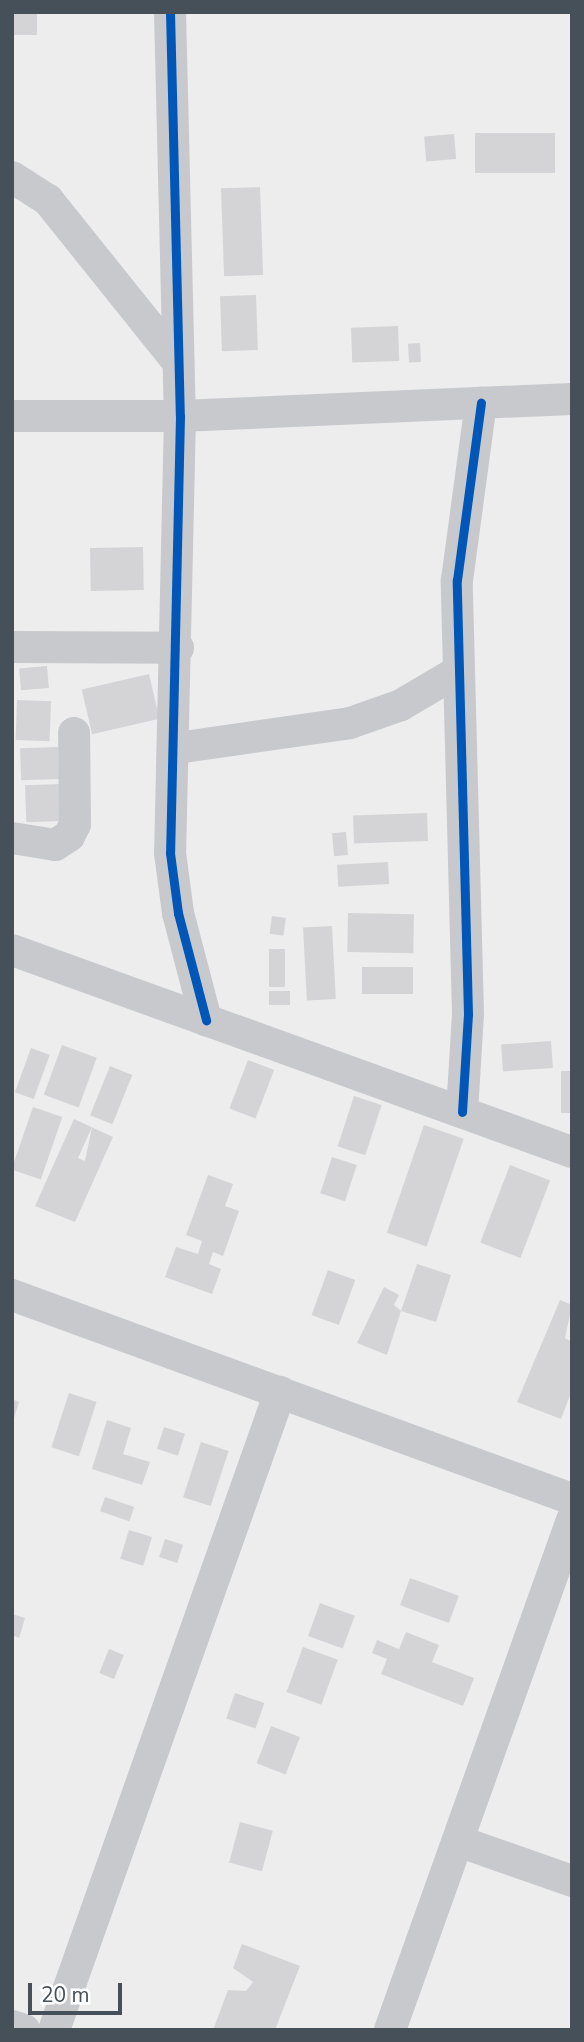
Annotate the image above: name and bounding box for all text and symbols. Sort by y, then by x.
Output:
scale bar [32,1968,126,2012]
text: 20 m [41,1981,90,2009]

